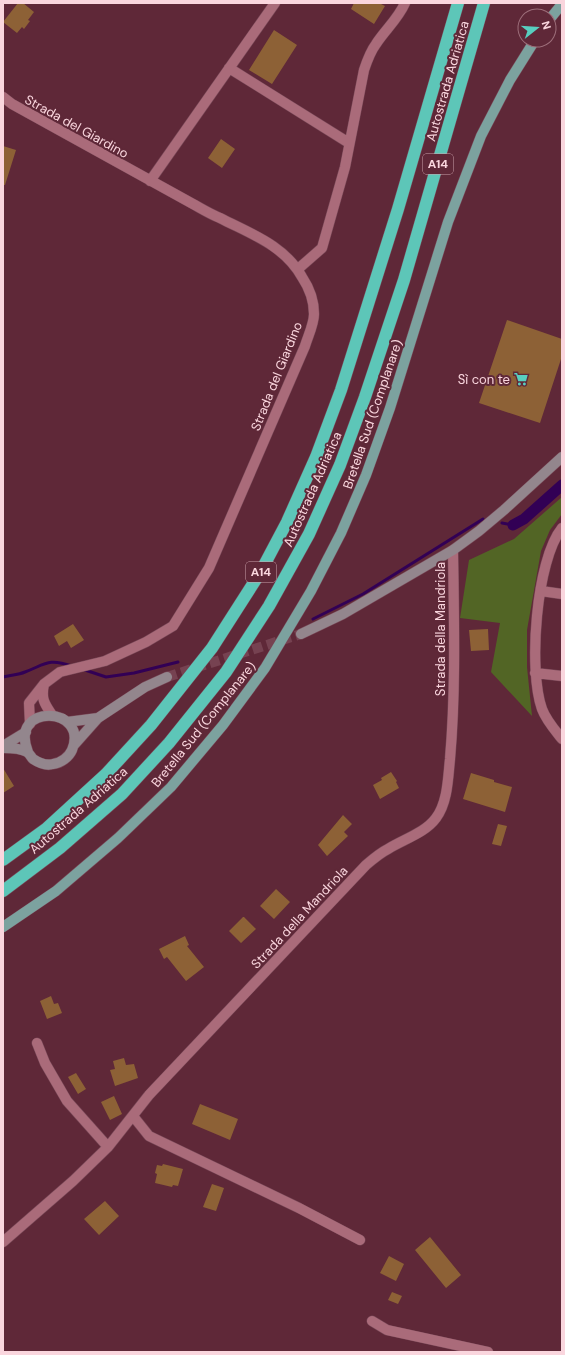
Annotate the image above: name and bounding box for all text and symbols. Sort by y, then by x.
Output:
north arrow [517,8,557,48]
street label: Autostrada Adriatica [422,19,473,143]
text: N [539,19,554,31]
street label: Strada del Giardino [22,91,132,162]
road number: A14 [423,154,453,174]
street label: Strada del Giardino [247,319,306,433]
street label: Bretella Sud (Complanare) [339,337,406,491]
place label: Sì con te [458,371,510,388]
supermarket icon: Sì con te [513,371,529,387]
street label: Autostrada Adriatica [279,429,346,550]
road number: A14 [246,562,276,582]
street label: Strada della Mandriola [432,562,449,696]
street label: Bretella Sud (Complanare) [147,658,259,791]
street label: Autostrada Adriatica [26,763,131,858]
street label: Strada della Mandriola [247,862,351,972]

